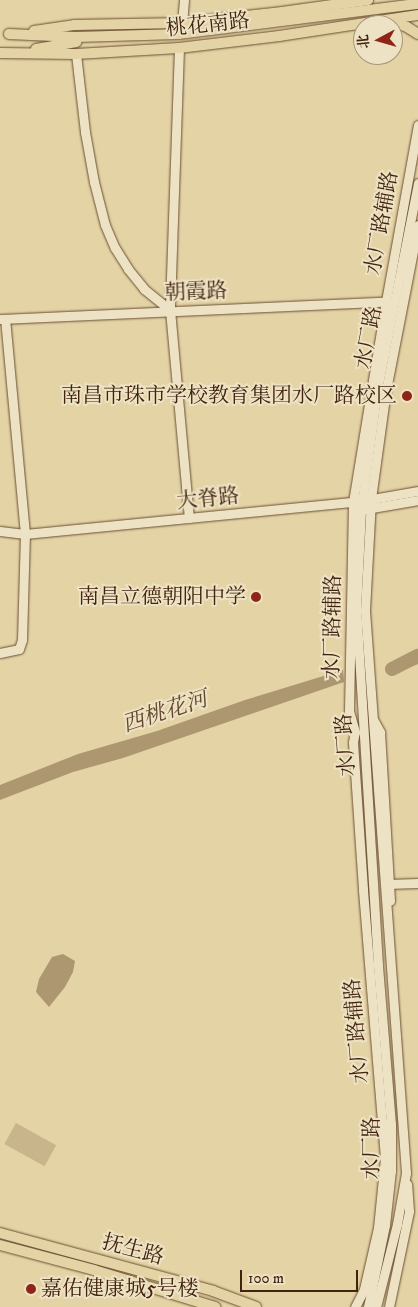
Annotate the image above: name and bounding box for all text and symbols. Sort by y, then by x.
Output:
street label: 桃花南路 [165,8,251,42]
north arrow [353,15,403,65]
text: 北 [354,34,374,49]
street label: 水厂路辅路 [360,169,404,277]
street label: 朝霞路 [164,278,228,306]
street label: 水厂路 [351,305,387,371]
place label: 南昌市珠市学校教育集团水厂路校区 [61,383,397,409]
marker: 南昌市珠市学校教育集团水厂路校区 [401,390,413,402]
street label: 大脊路 [175,483,241,515]
street label: 水厂路辅路 [319,574,347,680]
place label: 南昌立德朝阳中学 [78,584,246,610]
marker: 南昌立德朝阳中学 [250,591,262,603]
water label: 西桃花河 [119,686,211,738]
street label: 水厂路 [331,713,361,777]
street label: 水厂路辅路 [340,978,374,1084]
street label: 水厂路 [359,1117,385,1179]
street label: 抚生路 [99,1230,167,1270]
scale bar [243,1260,360,1292]
text: 100 m [248,1269,284,1288]
place label: 嘉佑健康城5号楼 [41,1276,198,1302]
marker: 嘉佑健康城5号楼 [25,1283,37,1295]

